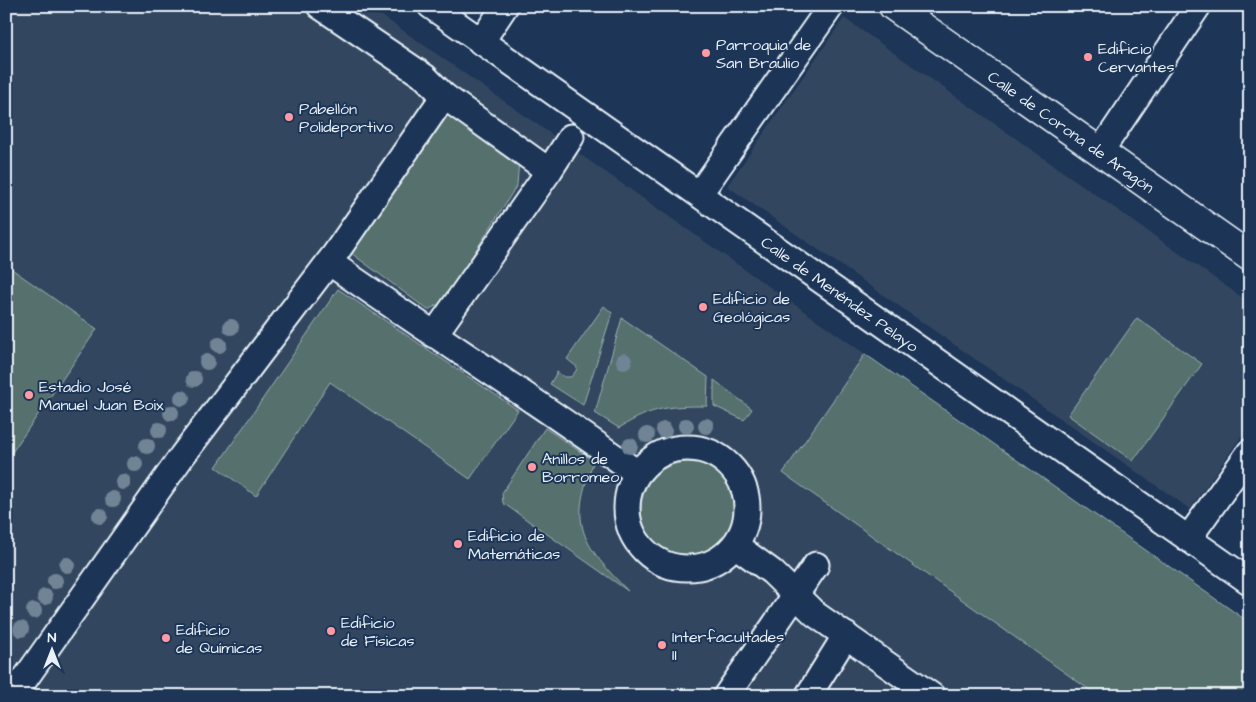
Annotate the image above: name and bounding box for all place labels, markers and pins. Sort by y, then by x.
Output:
place label: Parroquia de San Braulio [716,34,812,74]
place label: Edificio Cervantes [1098,38,1174,78]
marker: Parroquia de San Braulio [700,47,712,59]
marker: Edificio Cervantes [1082,51,1094,63]
place label: Pabellón Polideportivo [299,98,393,138]
marker: Pabellón Polideportivo [283,111,295,123]
place label: Edificio de Geológicas [713,288,790,329]
marker: Edificio de Geológicas [697,301,709,313]
place label: Estadio José Manuel Juan Boix [39,376,164,416]
marker: Estadio José Manuel Juan Boix [23,389,35,401]
place label: Anillos de Borromeo [542,448,619,488]
marker: Anillos de Borromeo [526,461,538,473]
place label: Edificio de Matemáticas [468,525,560,565]
marker: Edificio de Matemáticas [452,538,464,550]
place label: Edificio de Físicas [341,612,415,652]
place label: Edificio de Químicas [176,619,262,659]
marker: Edificio de Físicas [325,625,337,637]
place label: Interfacultades II [672,626,784,666]
marker: Edificio de Químicas [160,632,172,644]
marker: Interfacultades II [656,639,668,651]

